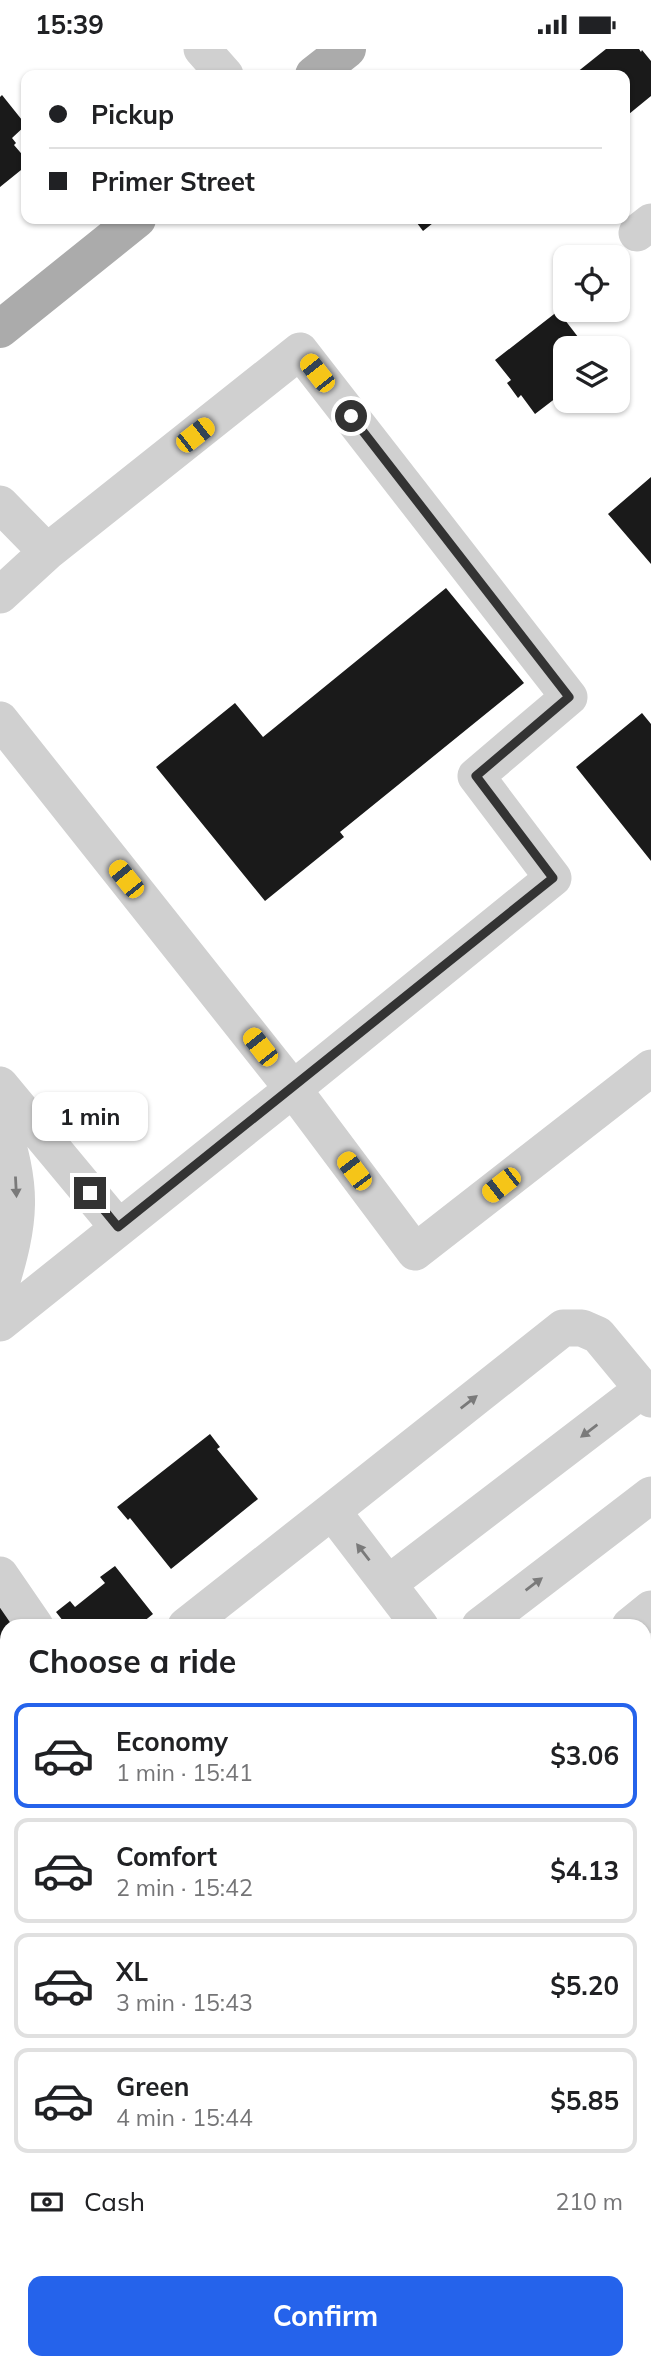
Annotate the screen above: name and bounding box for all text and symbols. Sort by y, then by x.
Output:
text: 15:39 [35,8,104,41]
text: Pickup [91,98,174,131]
text: Primer Street [91,165,255,198]
map controls [553,245,630,413]
button: locate [553,245,630,322]
button: layers [553,336,630,413]
car [296,350,339,396]
route start [335,400,367,432]
car [172,414,219,456]
car [105,856,148,902]
car [239,1024,282,1070]
callout: 1 min [32,1091,148,1141]
text: 1 min [60,1102,120,1131]
car [333,1148,376,1194]
car [478,1164,525,1206]
one-way arrow [10,1176,21,1198]
route end [74,1177,106,1209]
one-way arrow [460,1395,478,1410]
one-way arrow [580,1423,598,1438]
one-way arrow [356,1544,371,1562]
one-way arrow [525,1578,543,1592]
text: Choose a ride [28,1641,236,1681]
icon: car [32,1724,95,1787]
text: Economy [116,1725,228,1758]
text: $3.06 [550,1739,619,1772]
text: 1 min · 15:41 [116,1758,253,1787]
icon: car [32,1839,95,1902]
text: Comfort [116,1840,217,1873]
text: $4.13 [550,1854,619,1887]
text: 2 min · 15:42 [116,1873,253,1902]
icon: car [32,1954,95,2017]
text: XL [116,1955,148,1988]
text: $5.20 [550,1969,619,2002]
text: 3 min · 15:43 [116,1988,253,2017]
icon: car [32,2069,95,2132]
text: Green [116,2070,189,2103]
text: $5.85 [550,2084,619,2117]
text: 4 min · 15:44 [116,2103,253,2132]
icon: cash [28,2183,66,2221]
text: Cash [84,2185,145,2218]
text: 210 m [555,2187,623,2216]
button: Confirm [28,2276,623,2356]

